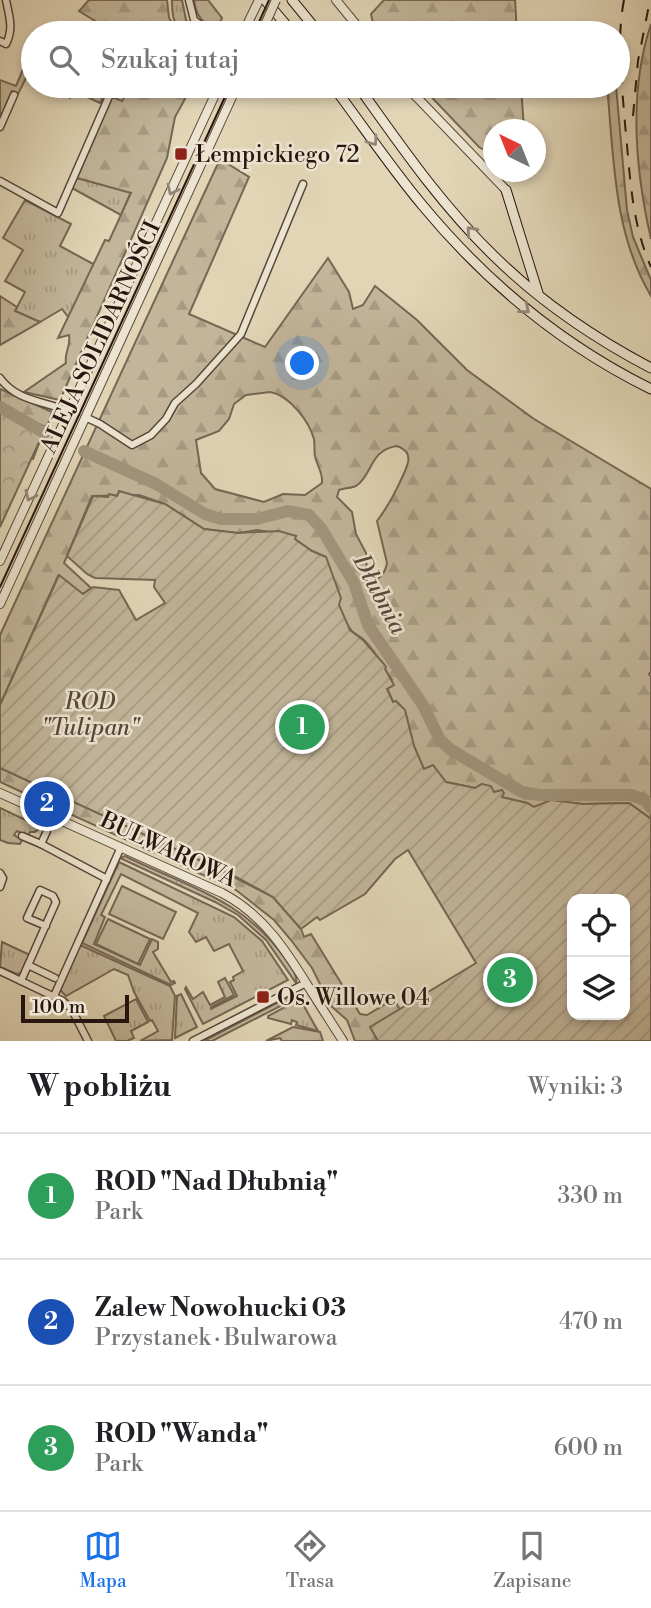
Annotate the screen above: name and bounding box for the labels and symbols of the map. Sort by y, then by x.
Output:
north arrow [483,119,546,182]
one-way arrow [365,133,378,146]
place label: Łempickiego 72 [195,141,360,169]
marker: Łempickiego 72 [173,146,189,162]
one-way arrow [166,183,180,195]
street label: ALEJA SOLIDARNOŚCI [32,215,167,459]
one-way arrow [466,226,479,239]
one-way arrow [518,300,530,313]
your location [285,346,319,380]
one-way arrow [24,489,38,501]
water label: Dłubnia [345,548,413,640]
park label: ROD "Tulipan" [41,688,141,742]
pin: 1 [279,701,325,753]
pin: 2 [24,778,70,830]
street label: BULWAROWA [95,806,242,894]
pin: 3 [487,954,533,1006]
place label: Os. Willowe 04 [277,984,430,1012]
marker: Os. Willowe 04 [255,989,271,1005]
scale bar [21,992,130,1024]

